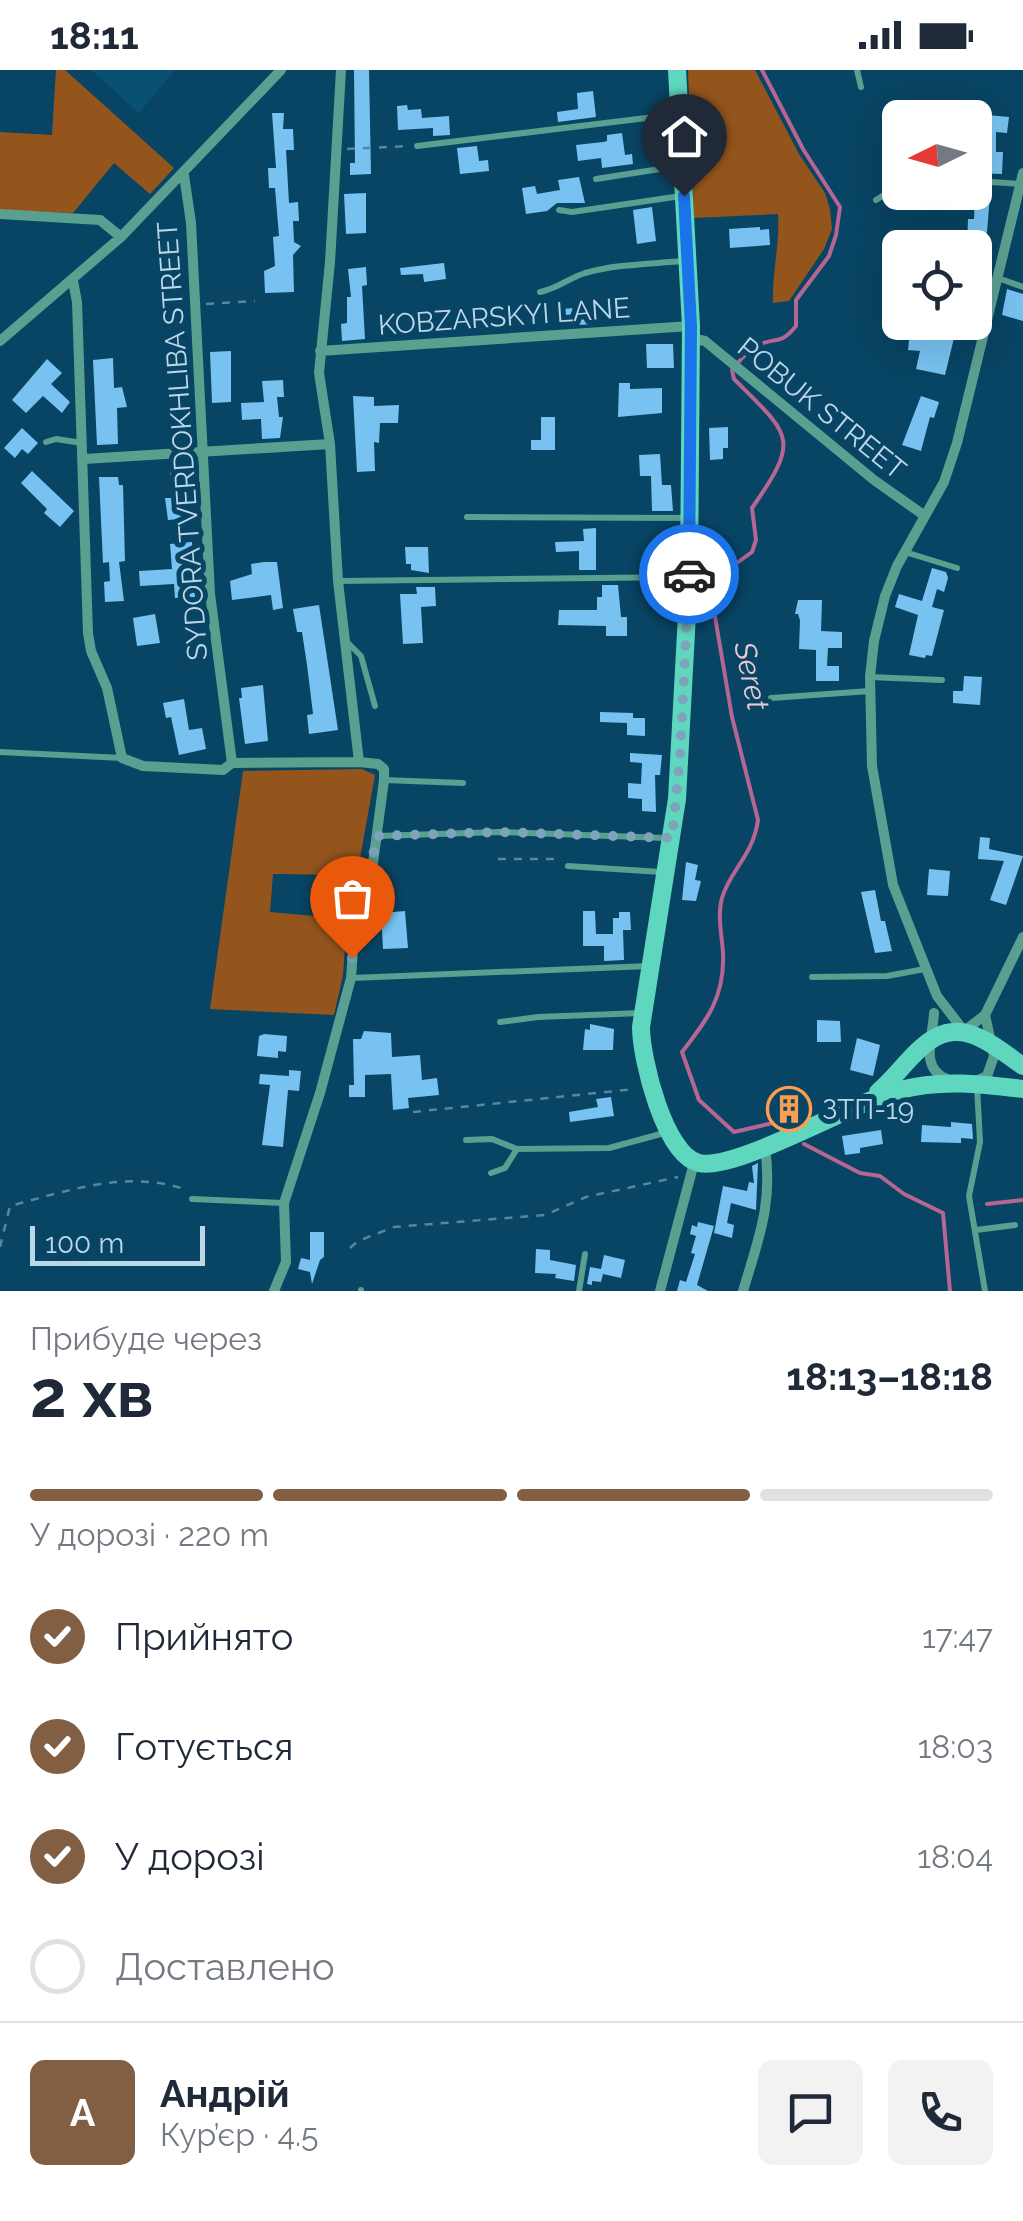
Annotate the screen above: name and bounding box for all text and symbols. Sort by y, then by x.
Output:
text: 18:11 [50,13,139,58]
pin [642,94,727,197]
north arrow [882,100,992,210]
map controls [882,100,992,340]
icon: home [657,109,712,164]
street label: SYDORA TVERDOKHLIBA STREET [151,220,214,661]
button: locate [882,230,992,340]
street label: KOBZARSKYI LANE [377,291,631,342]
street label: POBUK STREET [731,331,912,486]
courier [639,524,739,624]
icon: car [662,547,717,602]
water label: Seret [727,638,776,714]
pin [310,856,395,959]
icon: bag [325,871,380,926]
building icon: ЗТП-19 [766,1086,812,1132]
place label: ЗТП-19 [822,1093,914,1126]
scale bar [30,1221,205,1266]
text: 100 m [45,1227,124,1260]
text: Прибуде через [30,1320,262,1357]
text: 18:13–18:18 [786,1354,993,1399]
text: 2 хв [30,1356,154,1432]
text: У дорозі · 220 m [30,1516,269,1553]
icon: check [30,1609,85,1664]
text: Прийнято [115,1614,293,1659]
text: 17:47 [922,1618,993,1655]
icon: check [30,1719,85,1774]
text: Готується [115,1724,294,1769]
text: 18:03 [918,1728,993,1765]
icon: check [30,1829,85,1884]
text: У дорозі [115,1834,265,1879]
text: 18:04 [917,1838,993,1875]
text: Доставлено [115,1944,335,1989]
button: chat [758,2060,863,2165]
button: phone [888,2060,993,2165]
text: Андрій [160,2071,290,2116]
text: А [70,2090,95,2135]
text: Кур’єр · 4.5 [160,2116,318,2153]

